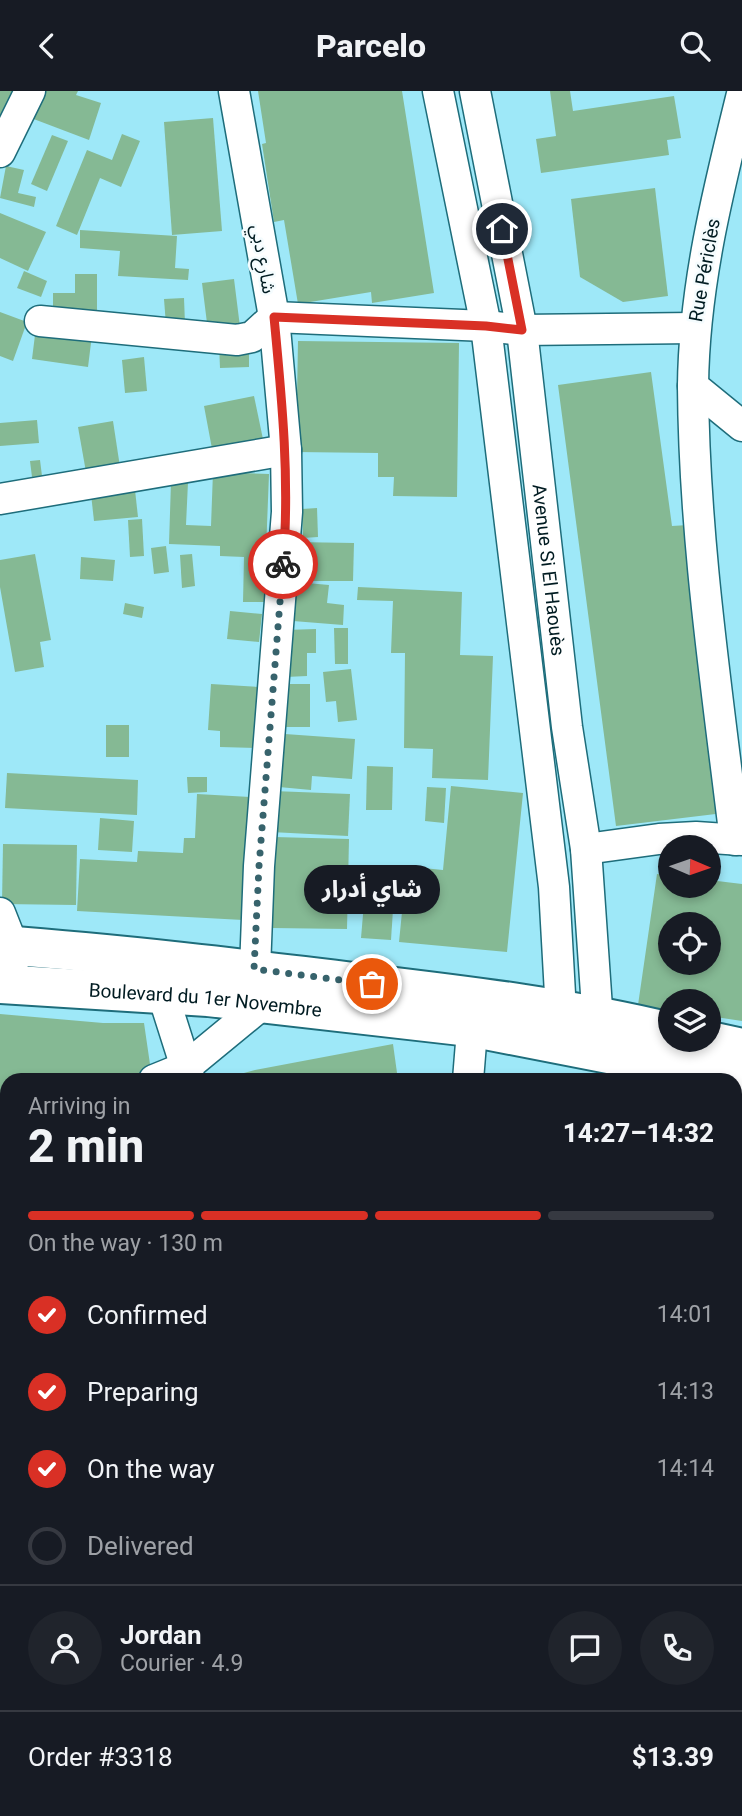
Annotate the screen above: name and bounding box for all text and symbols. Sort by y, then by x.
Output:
icon: back [28,27,66,65]
text: Parcelo [316,27,426,65]
icon: search [676,27,714,65]
pin [472,199,532,259]
icon: home [483,210,521,248]
street label: Rue Périclès [684,217,725,324]
street label: شارع دبي [243,223,281,296]
street label: Avenue Si El Haouès [528,483,570,657]
courier [248,529,318,599]
icon: bike [264,545,302,583]
north arrow [658,835,721,898]
map controls [658,835,721,1052]
callout: شاي أدرار [304,865,440,914]
text: شاي أدرار [322,876,422,903]
button: locate [658,912,721,975]
pin [342,954,402,1014]
icon: bag [353,965,391,1003]
street label: Boulevard du 1er Novembre [88,979,323,1022]
button: layers [658,989,721,1052]
text: Arriving in [28,1093,131,1120]
text: 14:27–14:32 [563,1118,714,1148]
text: 2 min [28,1119,144,1173]
text: On the way · 130 m [28,1230,223,1257]
icon: check [28,1296,66,1334]
text: Confirmed [87,1300,208,1330]
text: 14:01 [657,1301,714,1328]
icon: check [28,1373,66,1411]
text: Preparing [87,1377,199,1407]
text: 14:13 [657,1378,714,1405]
icon: check [28,1450,66,1488]
text: On the way [87,1454,215,1484]
text: 14:14 [657,1455,714,1482]
text: Delivered [87,1531,194,1561]
button: person [28,1611,102,1685]
button: chat [548,1611,622,1685]
button: phone [640,1611,714,1685]
text: Jordan [120,1620,202,1650]
text: Courier · 4.9 [120,1650,243,1677]
text: Order #3318 [28,1742,173,1772]
text: $13.39 [632,1742,714,1772]

